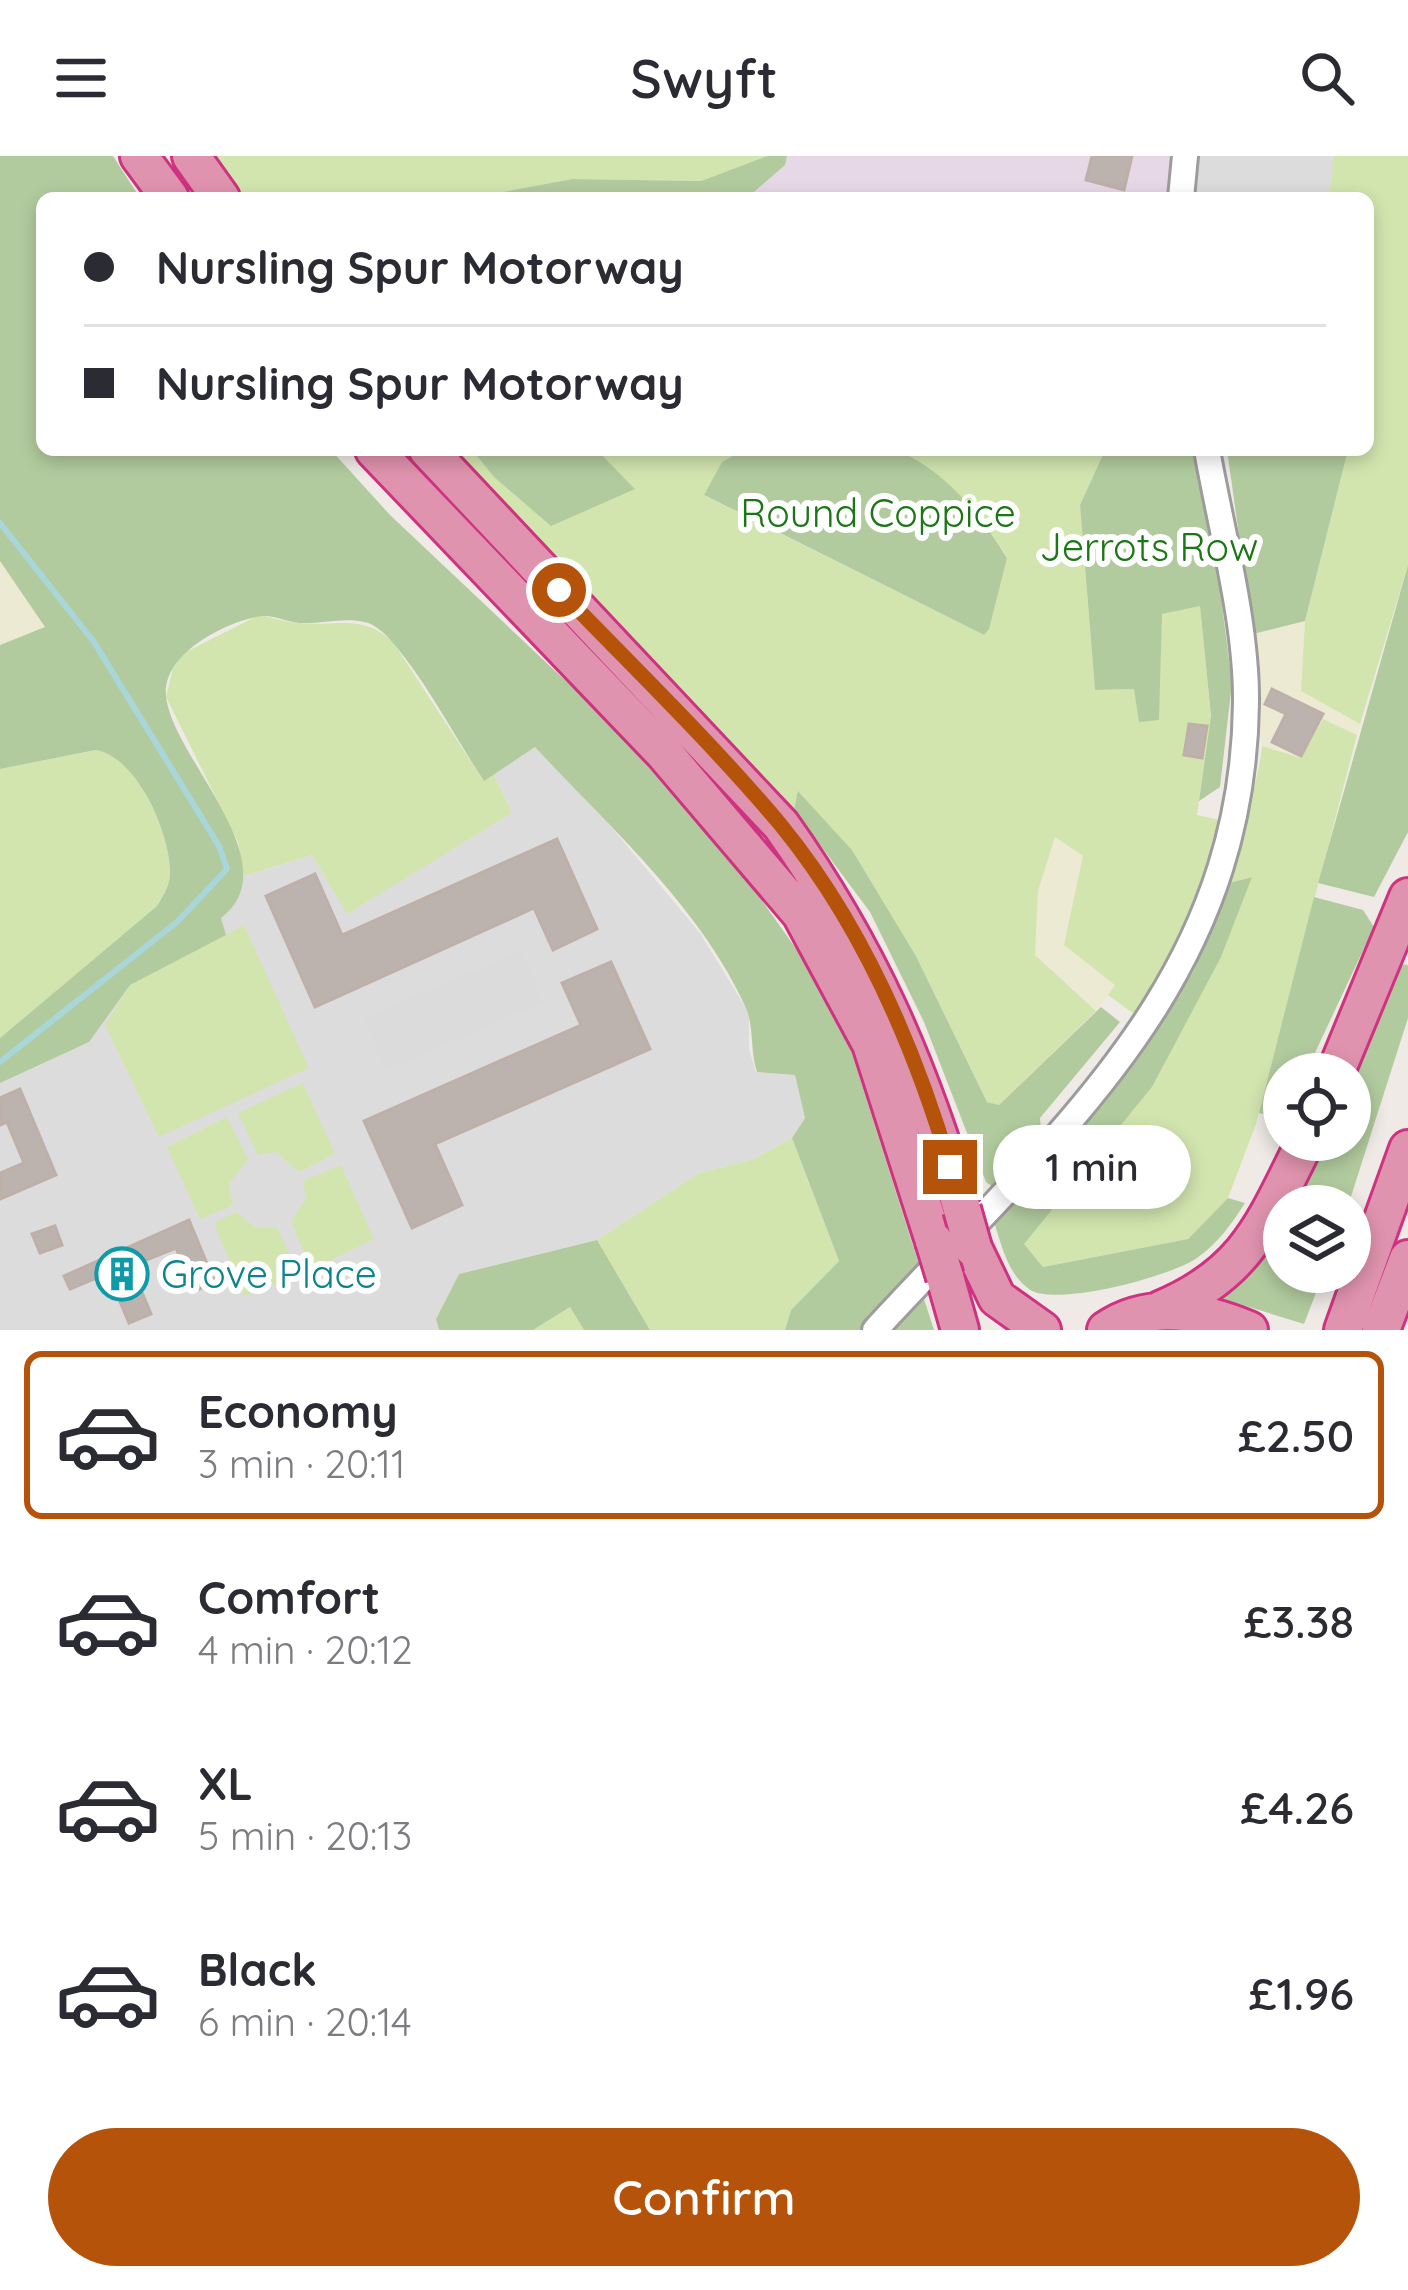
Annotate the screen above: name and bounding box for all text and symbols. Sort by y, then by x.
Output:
text: Swyft [630,44,778,112]
icon: menu [48,45,114,111]
icon: search [1294,45,1360,111]
text: Nursling Spur Motorway [156,239,684,295]
text: Nursling Spur Motorway [156,355,684,411]
park label: Round Coppice [740,488,1016,537]
park label: Jerrots Row [1040,522,1258,571]
route start [532,563,586,617]
map controls [1263,1053,1371,1293]
button: locate [1263,1053,1371,1161]
callout: 1 min [992,1125,1190,1209]
route end [923,1140,977,1194]
text: 1 min [1045,1142,1139,1191]
button: layers [1263,1185,1371,1293]
building icon: Grove Place [94,1246,150,1302]
place label: Grove Place [161,1249,377,1298]
icon: car [54,1381,162,1489]
text: Economy [198,1383,398,1439]
text: £2.50 [1238,1407,1354,1463]
text: 3 min · 20:11 [198,1439,405,1488]
icon: car [54,1567,162,1675]
text: Comfort [198,1569,380,1625]
text: £3.38 [1243,1593,1354,1649]
text: 4 min · 20:12 [198,1625,413,1674]
icon: car [54,1753,162,1861]
text: XL [198,1755,253,1811]
text: £4.26 [1240,1779,1354,1835]
text: 5 min · 20:13 [198,1811,412,1860]
icon: car [54,1939,162,2047]
text: Black [198,1941,317,1997]
text: £1.96 [1249,1965,1354,2021]
text: 6 min · 20:14 [198,1997,412,2046]
button: Confirm [48,2128,1360,2266]

